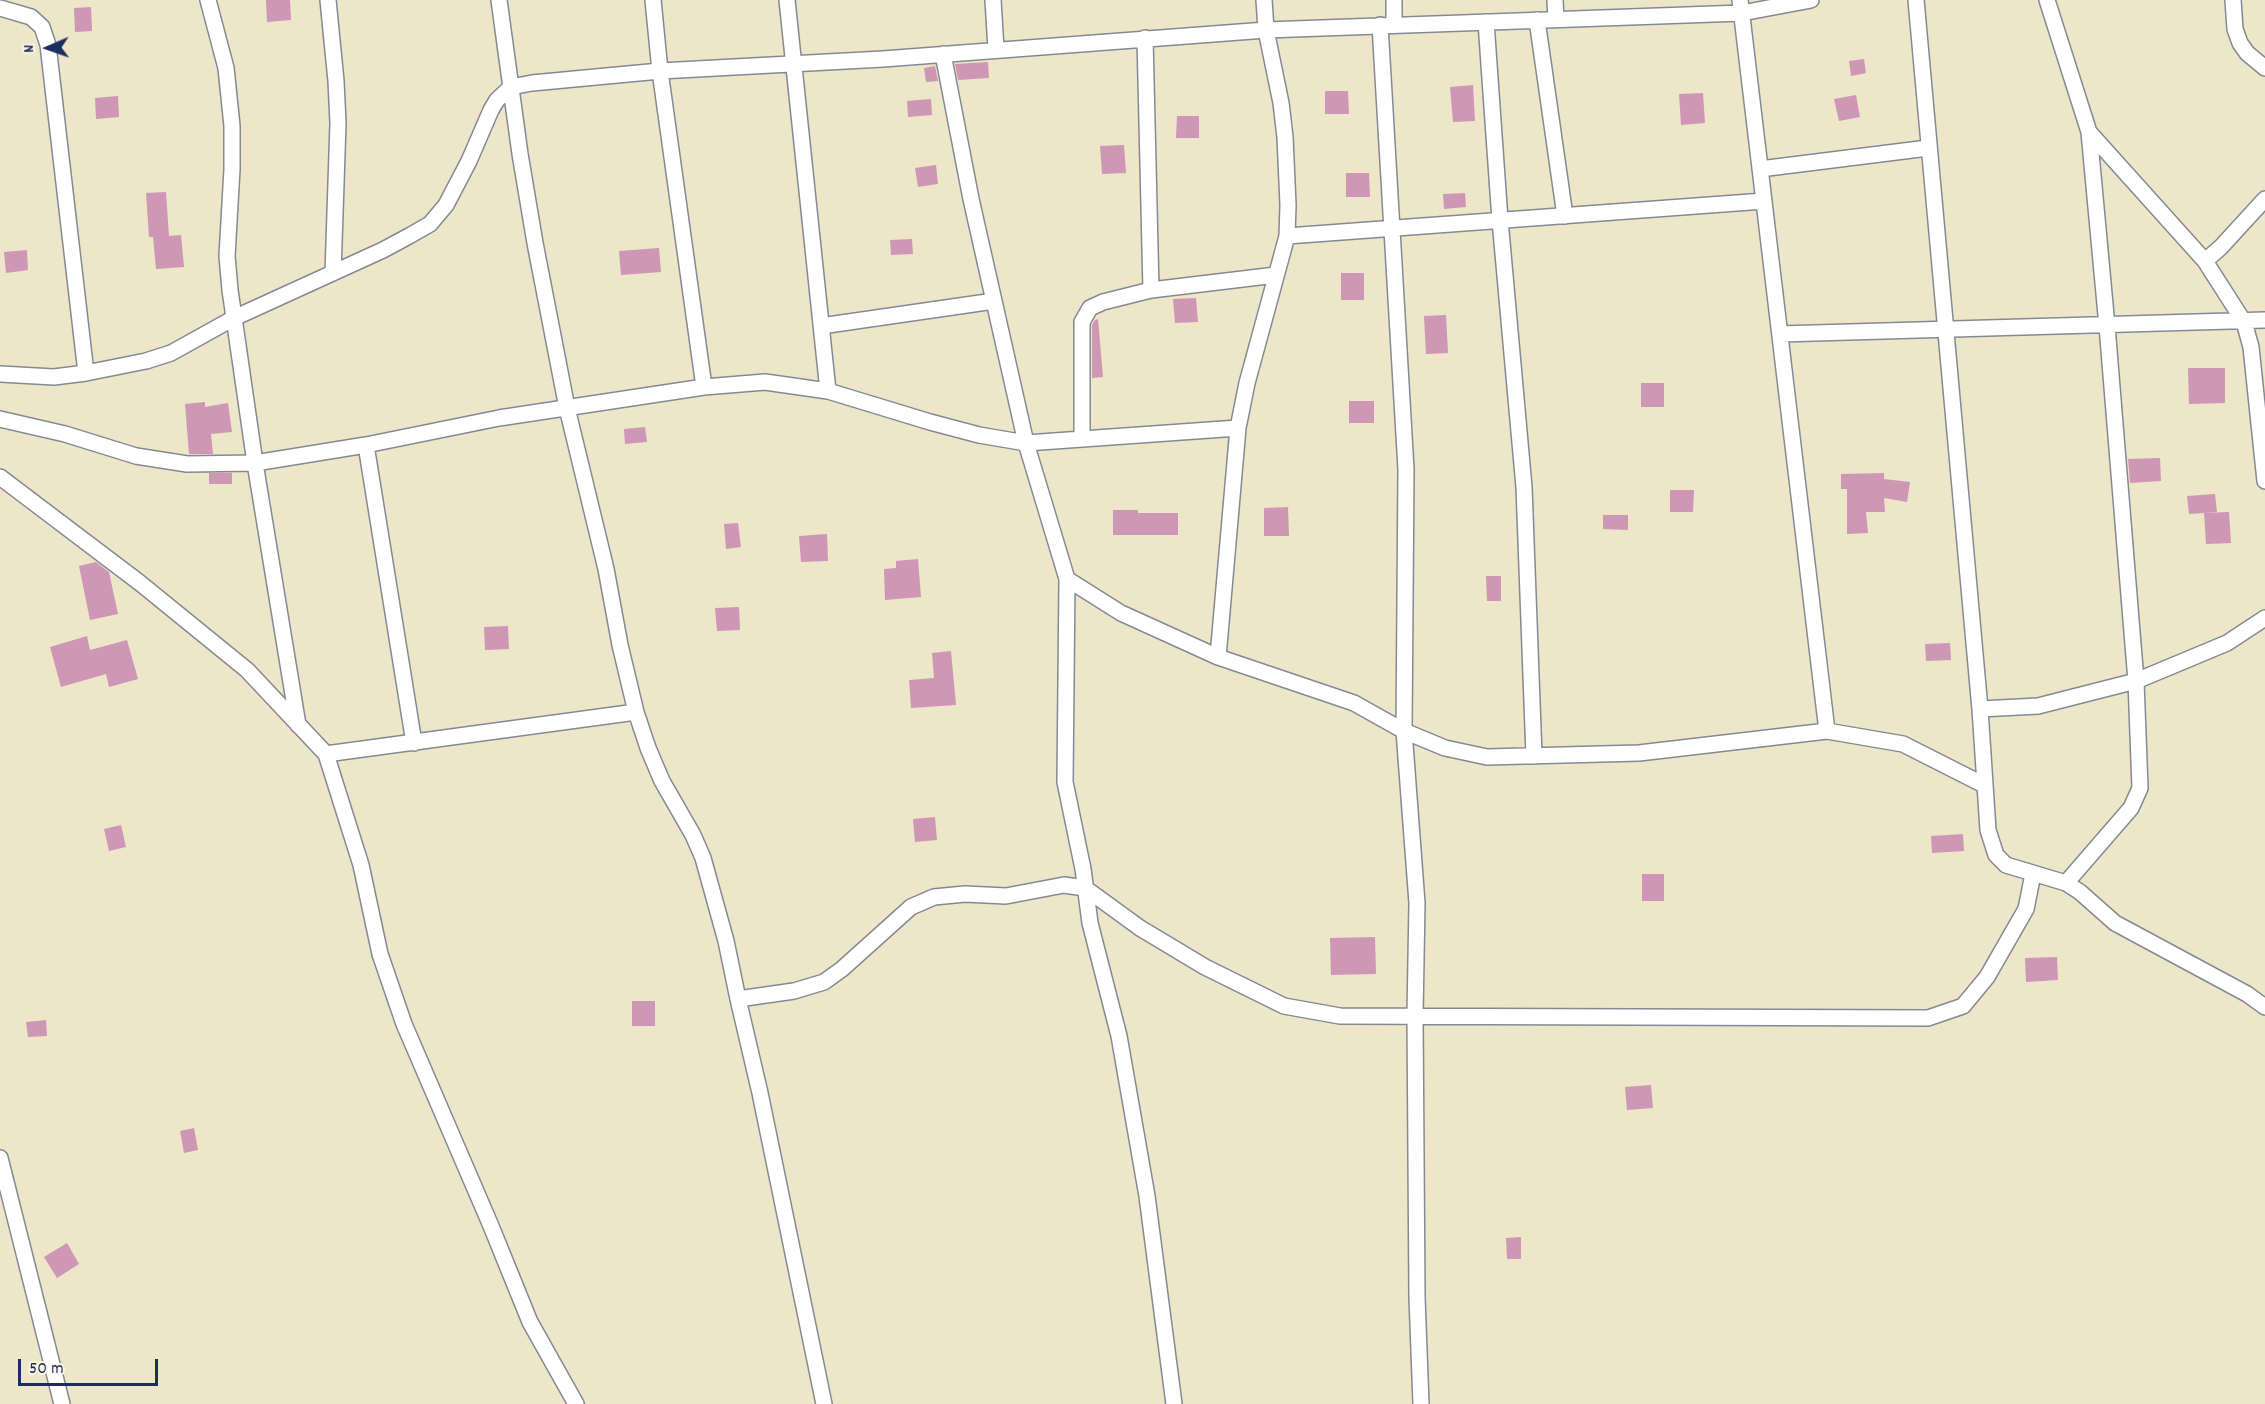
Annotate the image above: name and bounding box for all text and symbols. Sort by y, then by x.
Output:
north arrow [18,18,78,78]
text: N [18,44,41,53]
scale bar [21,1347,160,1385]
text: 50 m [29,1357,64,1382]

